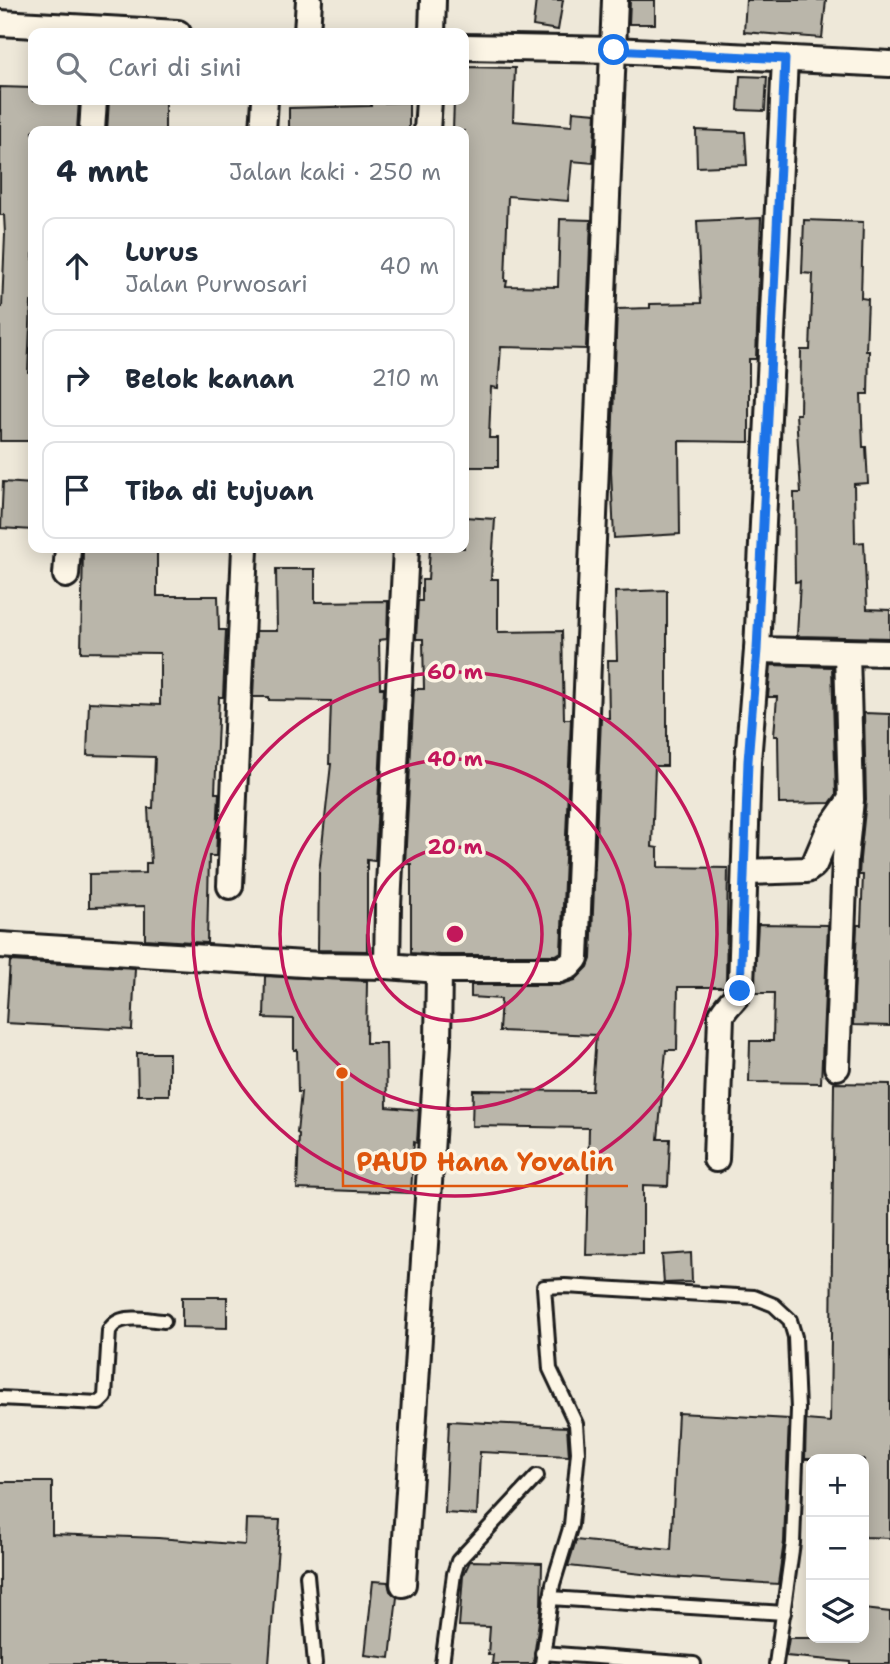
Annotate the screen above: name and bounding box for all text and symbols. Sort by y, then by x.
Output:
search box [28,28,469,105]
route start [598,34,629,65]
icon: search [52,48,90,86]
text: Cari di sini [108,49,242,84]
text: 4 mnt [56,151,149,192]
text: Jalan kaki · 250 m [229,157,441,187]
text: Lurus [125,234,198,269]
icon: ahead [58,247,96,285]
text: 40 m [379,251,439,281]
text: Jalan Purwosari [125,269,308,299]
icon: right [58,359,96,397]
text: Belok kanan [125,361,294,396]
text: 210 m [371,363,439,393]
icon: arrive [58,471,96,509]
text: Tiba di tujuan [125,473,314,508]
text: 60 m [427,658,483,686]
text: 40 m [427,745,483,773]
text: 20 m [427,833,483,861]
centre of rings [443,922,467,946]
route end [724,975,755,1006]
callout: PAUD Hana Yovalin [343,1139,628,1186]
text: PAUD Hana Yovalin [356,1144,614,1179]
map controls [806,1454,869,1643]
button: + [806,1454,869,1517]
button: − [806,1517,869,1580]
button: layers [806,1580,869,1643]

